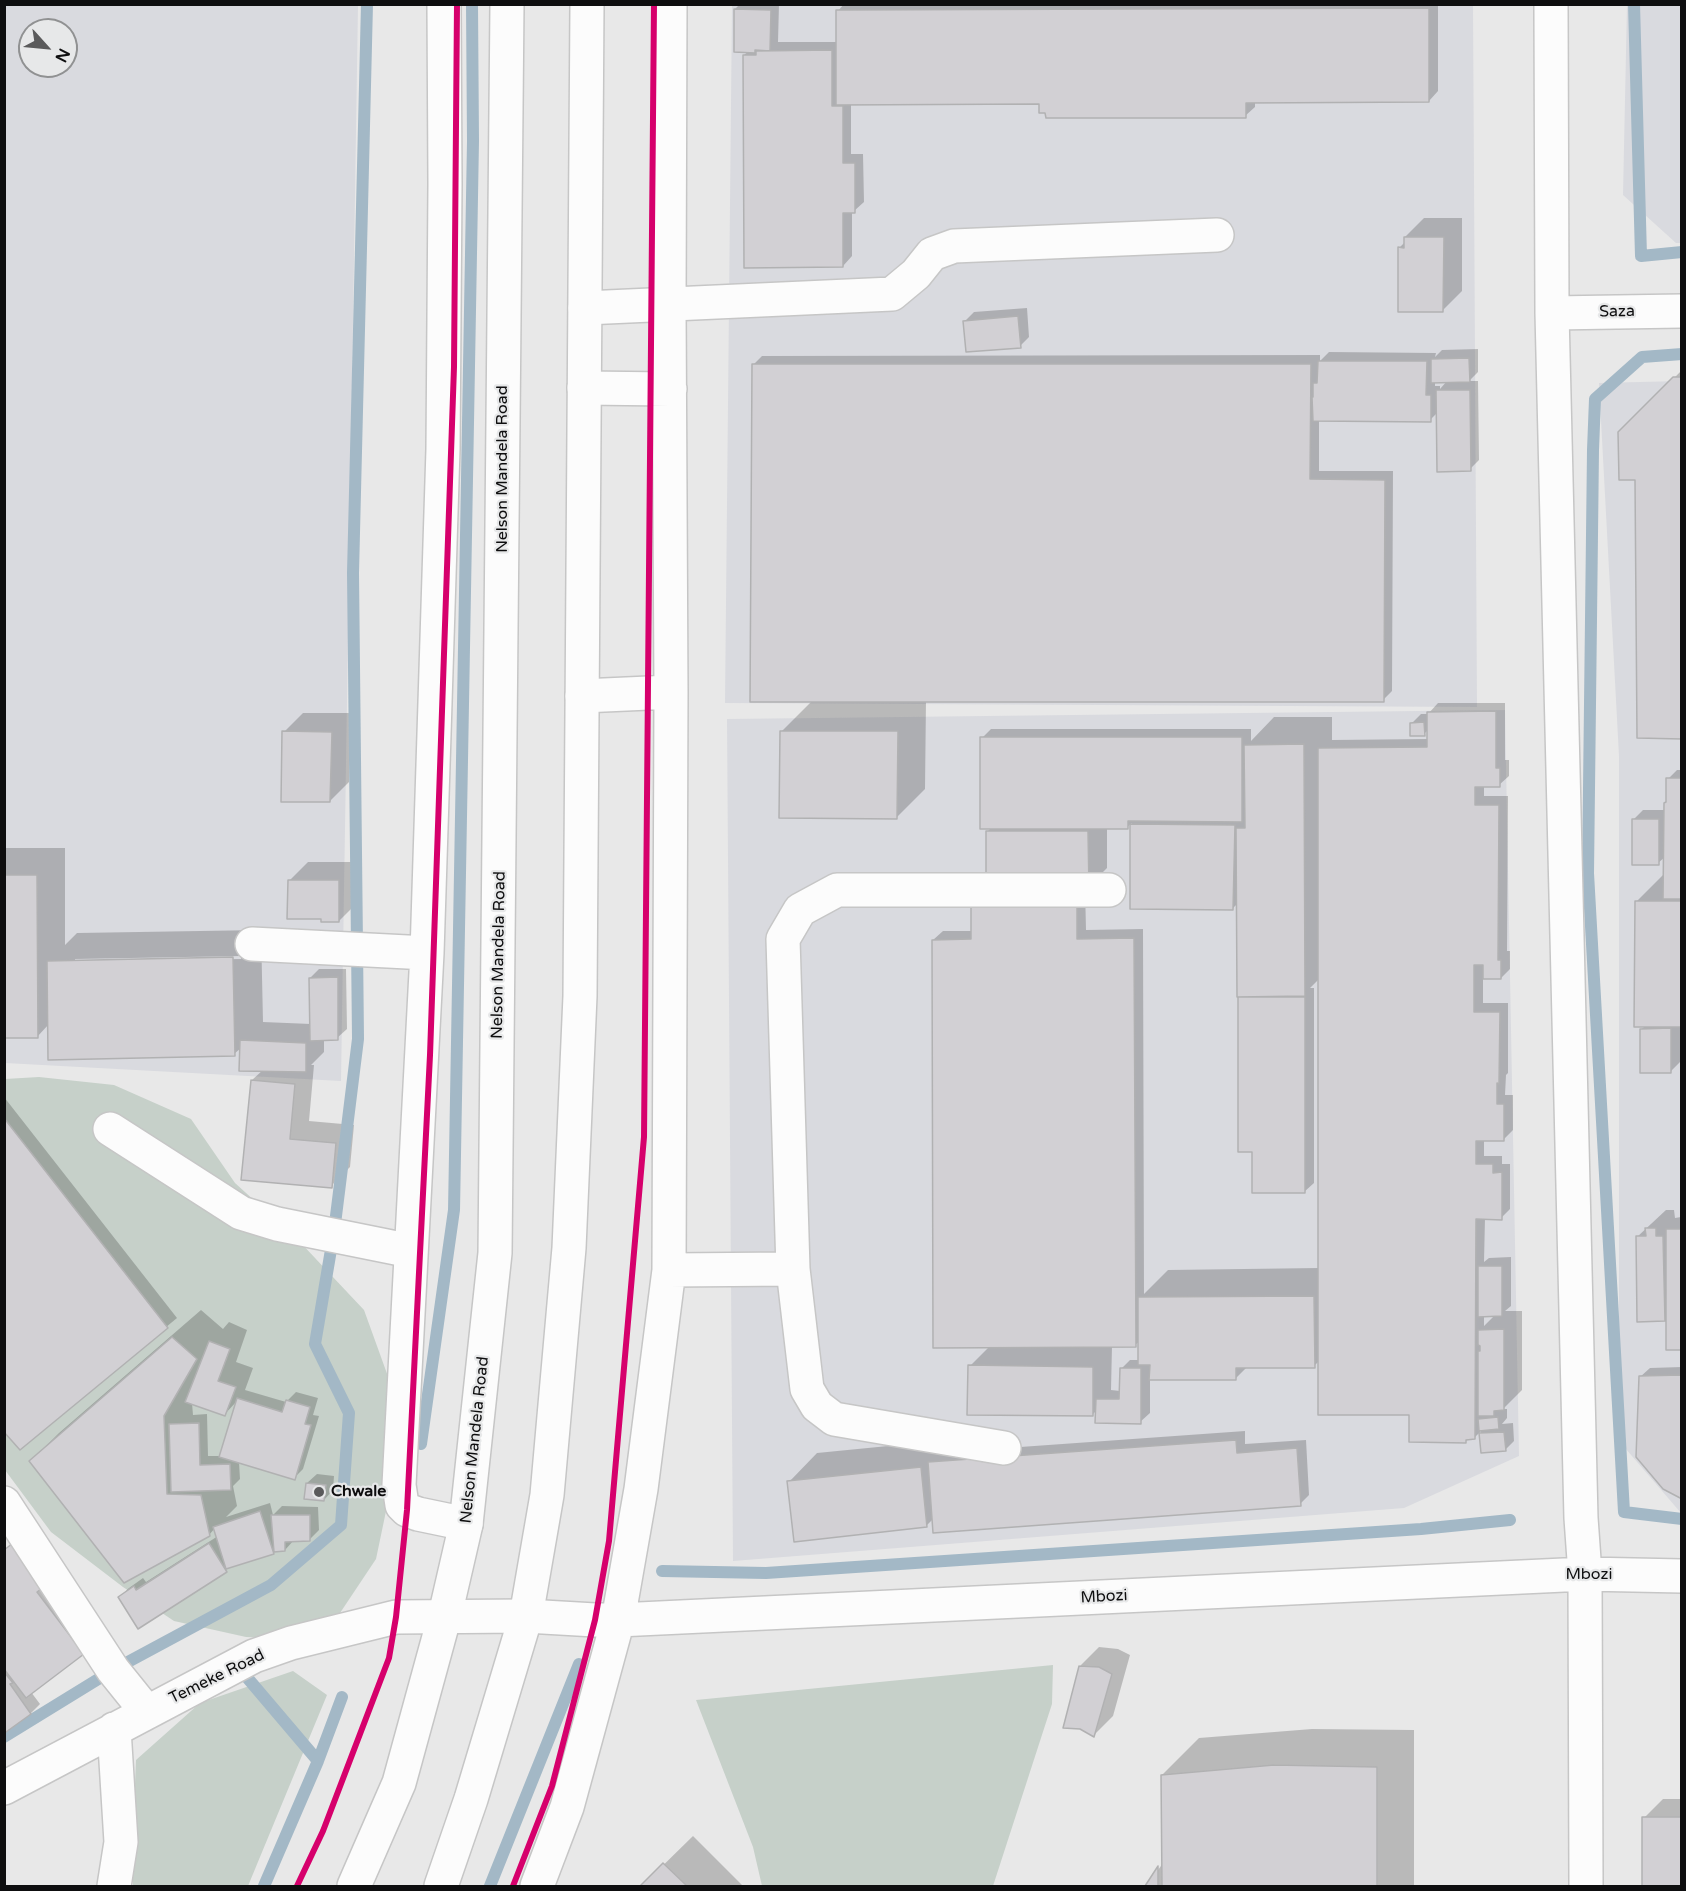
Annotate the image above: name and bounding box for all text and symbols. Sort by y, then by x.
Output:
north arrow [18,18,78,78]
text: N [50,45,74,66]
street label: Saza [1599,302,1635,322]
street label: Nelson Mandela Road [493,385,513,553]
street label: Nelson Mandela Road [488,871,510,1039]
street label: Nelson Mandela Road [457,1356,493,1524]
place label: Chwale [331,1482,386,1502]
marker: Chwale [312,1485,326,1499]
street label: Mbozi [1565,1565,1613,1585]
street label: Mbozi [1080,1586,1128,1608]
street label: Temeke Road [166,1646,268,1708]

